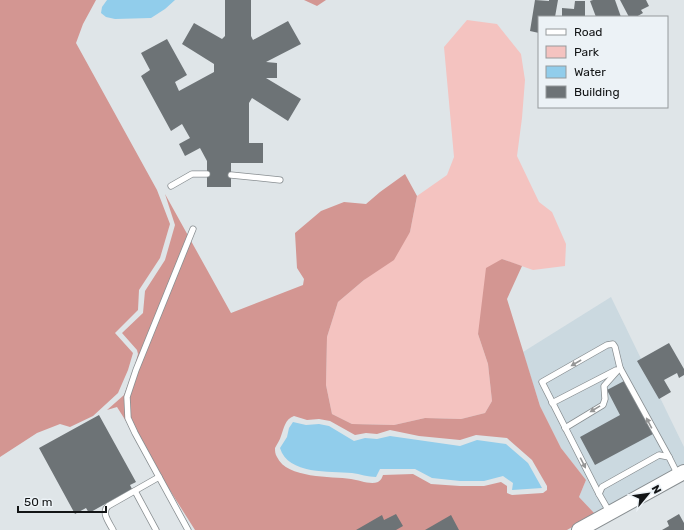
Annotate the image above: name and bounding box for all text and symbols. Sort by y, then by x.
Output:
legend [538,16,668,108]
text: Road [574,25,602,39]
text: Park [574,45,600,59]
text: Water [574,65,606,79]
text: Building [574,85,620,99]
one-way arrow [570,360,582,367]
one-way arrow [589,406,601,413]
one-way arrow [646,417,653,429]
one-way arrow [580,457,586,469]
north arrow [628,474,668,514]
text: N [649,483,664,496]
scale bar [18,488,106,514]
text: 50 m [24,495,52,509]

